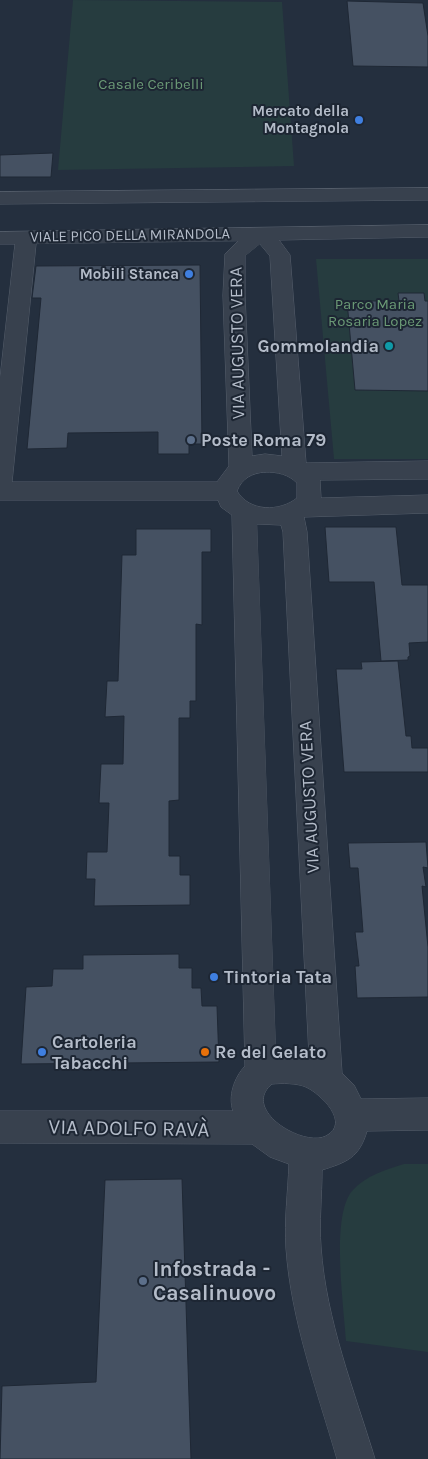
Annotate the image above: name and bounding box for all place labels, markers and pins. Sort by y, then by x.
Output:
place label: Mercato della Montagnola [252,102,349,137]
marker: Mercato della Montagnola [353,114,365,126]
place label: Mobili Stanca [80,265,179,283]
marker: Mobili Stanca [183,268,195,280]
place label: Gommolandia [258,335,379,357]
marker: Gommolandia [383,340,395,352]
place label: Poste Roma 79 [201,429,326,451]
marker: Poste Roma 79 [185,434,197,446]
place label: Tintoria Tata [224,966,332,988]
marker: Tintoria Tata [208,971,220,983]
place label: Cartoleria Tabacchi [52,1031,137,1074]
place label: Re del Gelato [215,1041,326,1063]
marker: Cartoleria Tabacchi [36,1046,48,1058]
marker: Re del Gelato [199,1046,211,1058]
place label: Infostrada - Casalinuovo [153,1257,276,1305]
marker: Infostrada - Casalinuovo [137,1275,149,1287]

